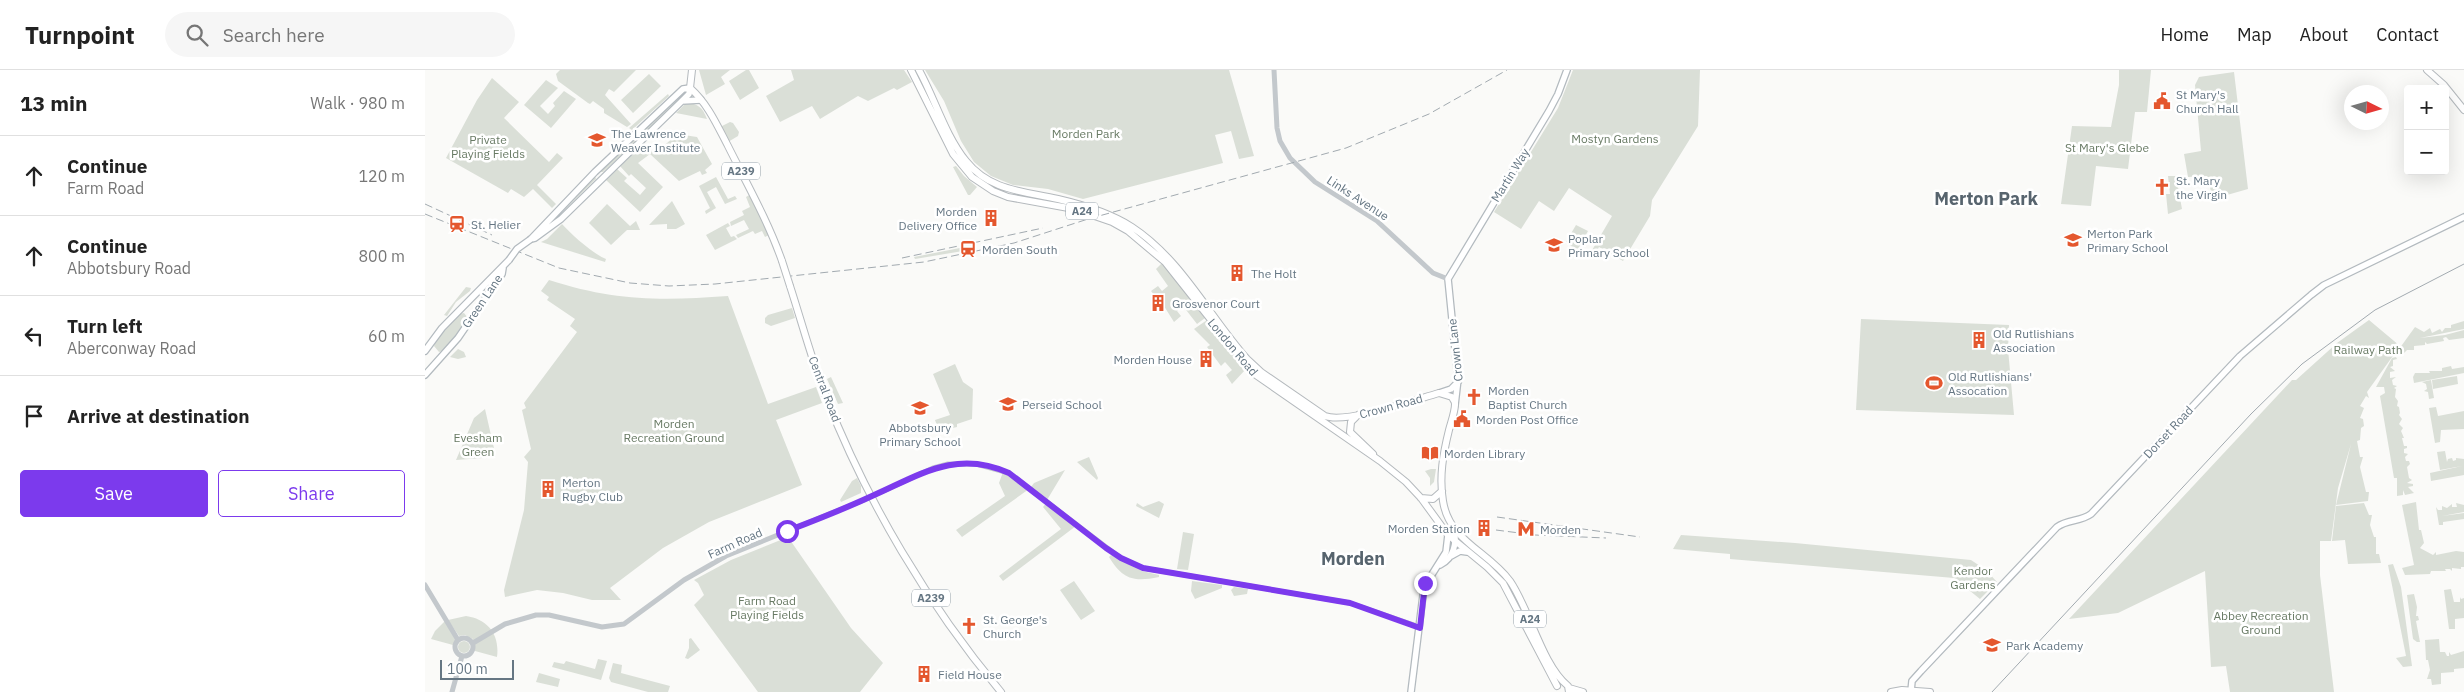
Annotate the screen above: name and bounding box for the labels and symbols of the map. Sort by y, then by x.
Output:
north arrow [2344,85,2389,130]
place label: St Mary's Church Hall [2176,87,2238,116]
public building icon: St Mary's Church Hall [2152,91,2172,111]
place label: The Lawrence Weaver Institute [611,126,701,155]
park label: Morden Park [1052,126,1121,141]
school or university icon: The Lawrence Weaver Institute [587,130,607,150]
park label: Mostyn Gardens [1571,131,1659,146]
park label: Private Playing Fields [451,132,525,161]
park label: St Mary's Glebe [2065,140,2150,155]
street label: Martin Way [1488,145,1532,205]
road number: A239 [722,162,760,180]
street label: Links Avenue [1324,172,1392,224]
place label: St. Mary the Virgin [2176,173,2227,202]
church icon: St. Mary the Virgin [2152,177,2172,197]
district label: Merton Park [1934,187,2038,210]
road number: A24 [1066,202,1098,220]
place label: Morden Delivery Office [899,204,977,233]
building icon: Morden Delivery Office [981,208,1001,228]
station icon: St. Helier [447,214,467,234]
place label: St. Helier [471,217,521,232]
place label: Merton Park Primary School [2087,226,2168,255]
school or university icon: Merton Park Primary School [2063,230,2083,250]
place label: Poplar Primary School [1568,231,1649,260]
school or university icon: Poplar Primary School [1544,235,1564,255]
station icon: Morden South [958,239,978,259]
place label: Morden South [982,242,1058,257]
building icon: The Holt [1227,263,1247,283]
place label: The Holt [1251,266,1297,281]
street label: Green Lane [459,271,506,331]
building icon: Grosvenor Court [1148,293,1168,313]
place label: Grosvenor Court [1172,296,1260,311]
street label: London Road [1205,315,1261,379]
street label: Crown Lane [1444,317,1466,382]
place label: Old Rutlishians Association [1993,326,2074,355]
building icon: Old Rutlishians Association [1969,330,1989,350]
park label: Railway Path [2333,342,2403,357]
building icon: Morden House [1196,349,1216,369]
place label: Morden House [1114,352,1192,367]
street label: Central Road [806,354,844,424]
place label: Old Rutlishians' Assocation [1948,369,2032,398]
sports icon: Old Rutlishians' Assocation [1924,373,1944,393]
place label: Morden Baptist Church [1488,383,1567,412]
church icon: Morden Baptist Church [1464,387,1484,407]
street label: Crown Road [1358,390,1424,422]
school or university icon: Perseid School [998,394,1018,414]
place label: Perseid School [1022,397,1102,412]
school or university icon: Abbotsbury Primary School [910,398,930,418]
street label: Dorset Road [2140,403,2196,461]
public building icon: Morden Post Office [1452,409,1472,429]
place label: Morden Post Office [1476,412,1579,427]
park label: Morden Recreation Ground [623,416,725,445]
place label: Abbotsbury Primary School [879,420,961,449]
park label: Evesham Green [454,430,502,459]
library icon: Morden Library [1420,443,1440,463]
place label: Morden Library [1444,446,1525,461]
place label: Merton Rugby Club [562,475,623,504]
building icon: Merton Rugby Club [538,479,558,499]
building icon: Morden Station [1474,518,1494,538]
metro station icon: Morden [1516,519,1536,539]
route start [776,520,799,543]
place label: Morden Station [1388,521,1470,536]
place label: Morden [1540,522,1581,537]
street label: Farm Road [705,524,765,562]
district label: Morden [1321,547,1385,570]
park label: Kendor Gardens [1950,563,1996,592]
route end [1414,572,1437,595]
road number: A239 [912,590,950,606]
park label: Farm Road Playing Fields [730,593,804,622]
park label: Abbey Recreation Ground [2213,608,2309,637]
road number: A24 [1514,610,1546,628]
place label: St. George's Church [983,612,1048,641]
church icon: St. George's Church [959,616,979,636]
school or university icon: Park Academy [1982,635,2002,655]
place label: Park Academy [2006,638,2083,653]
scale bar [440,657,514,680]
building icon: Field House [914,664,934,684]
place label: Field House [938,667,1002,682]

